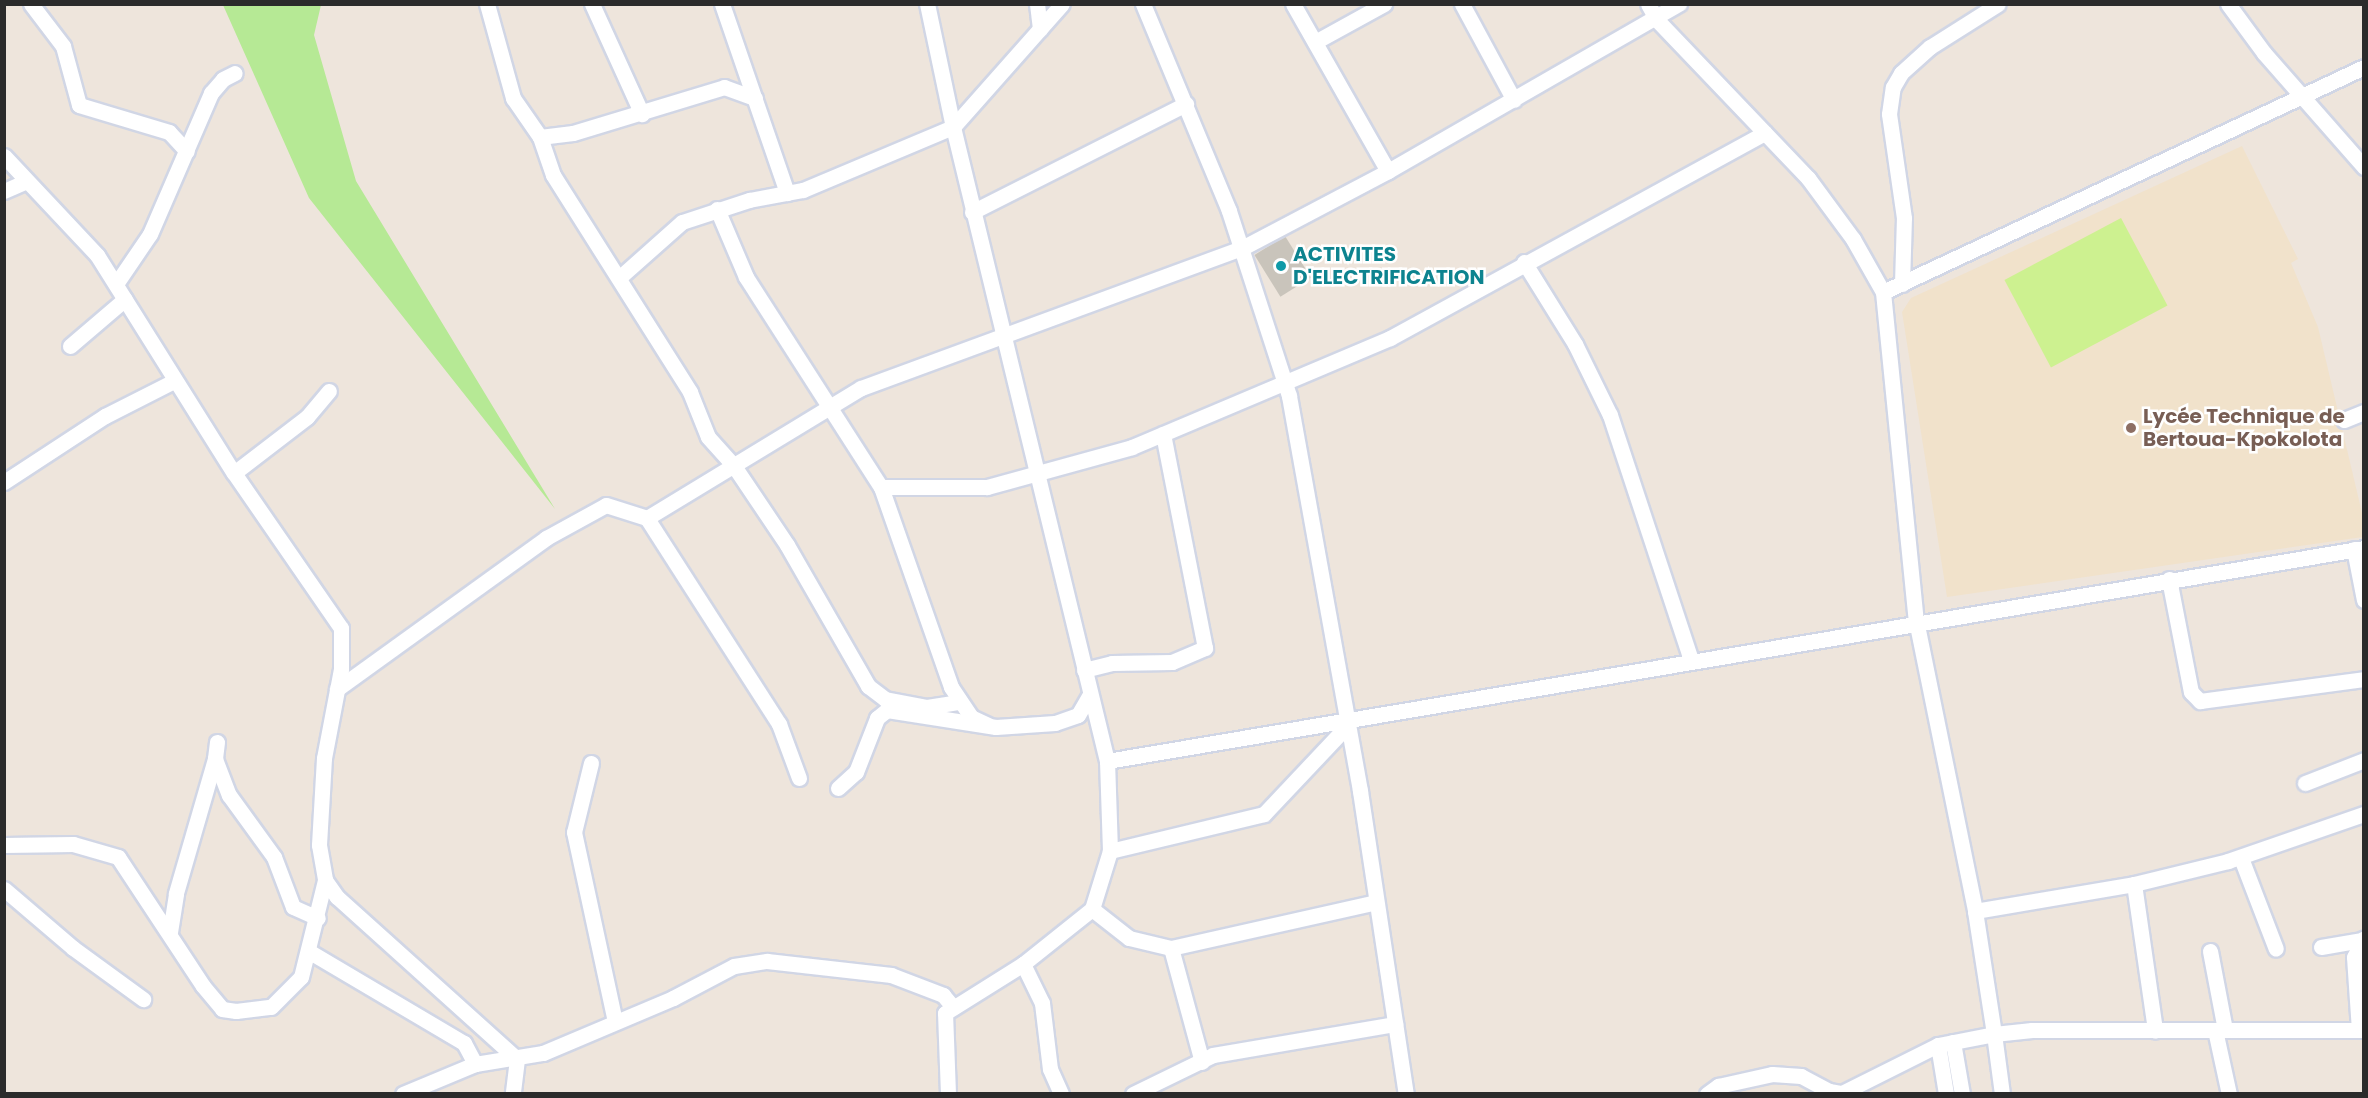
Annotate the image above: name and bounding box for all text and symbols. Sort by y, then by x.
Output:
place label: ACTIVITES D'ELECTRIFICATION [1293,243,1484,290]
marker: ACTIVITES D'ELECTRIFICATION [1274,259,1288,273]
place label: Lycée Technique de Bertoua-Kpokolota [2143,404,2345,451]
marker: Lycée Technique de Bertoua-Kpokolota [2124,421,2138,435]

